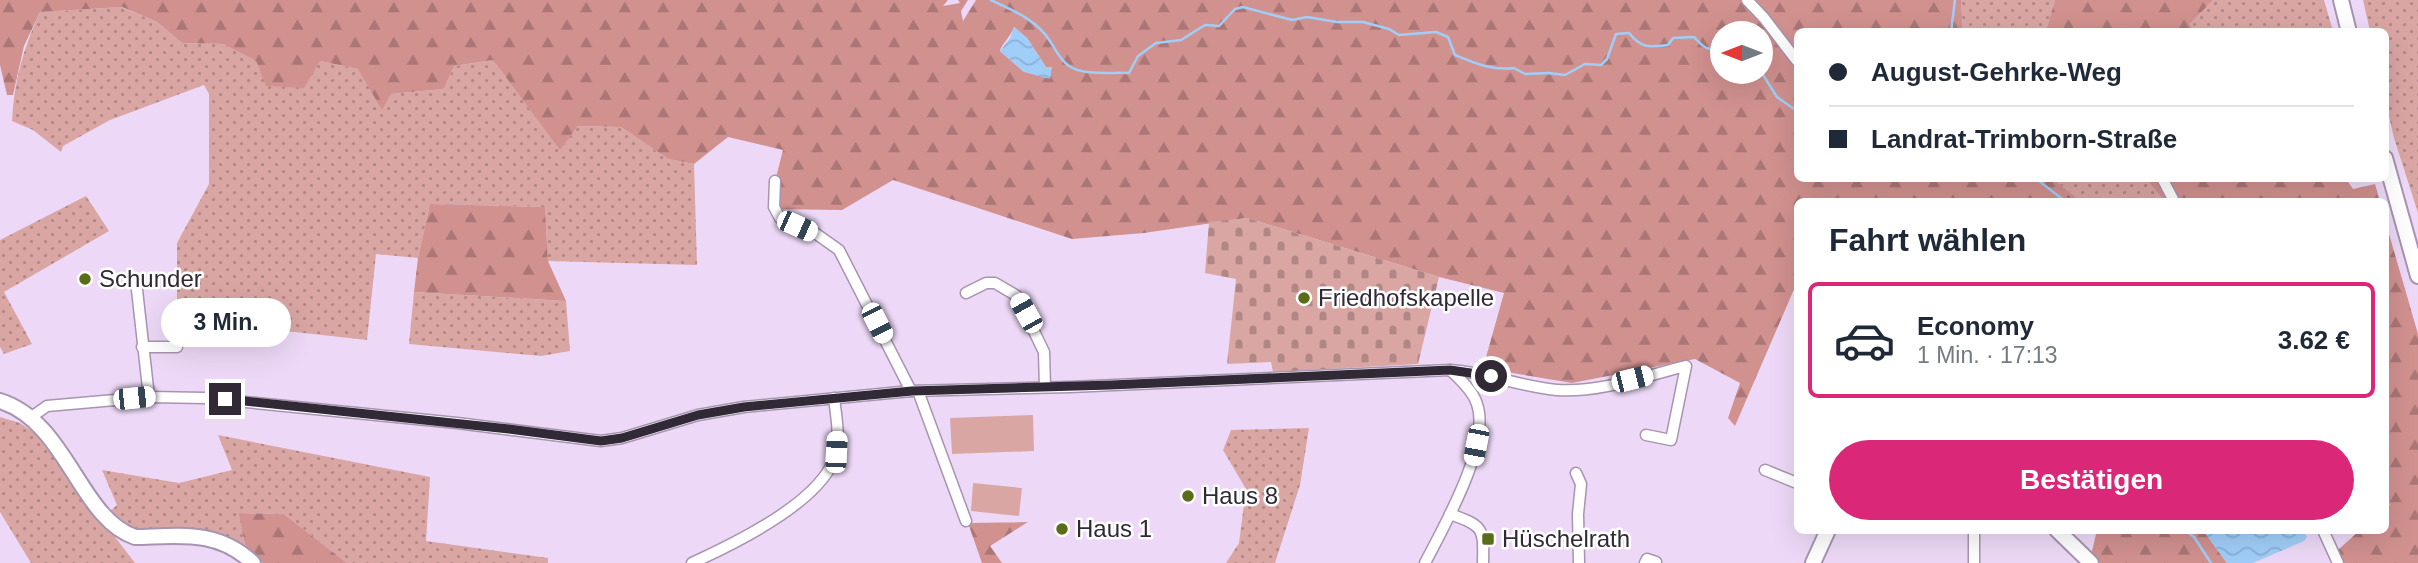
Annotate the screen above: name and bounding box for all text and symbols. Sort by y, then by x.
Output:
north arrow [1710,21,1773,84]
map controls [1710,21,1773,84]
text: August-Gehrke-Weg [1871,57,2122,87]
text: Landrat-Trimborn-Straße [1871,124,2177,154]
car [774,208,821,244]
text: Fahrt wählen [1829,222,2026,258]
place label: Schunder [99,265,202,292]
marker: Schunder [77,271,93,287]
place label: Friedhofskapelle [1318,284,1494,311]
car [1007,290,1046,336]
marker: Friedhofskapelle [1296,290,1312,306]
callout: 3 Min. [160,298,290,346]
car [859,300,896,346]
text: 3 Min. [193,309,259,335]
icon: car [1833,309,1896,372]
text: Economy [1917,311,2034,341]
text: 3.62 € [2278,325,2350,355]
text: 1 Min. · 17:13 [1917,342,2058,368]
route start [1475,360,1507,392]
car [1610,364,1655,394]
route end [209,383,241,415]
car [113,385,156,411]
car [1462,422,1491,468]
car [825,430,848,474]
button: Bestätigen [1829,440,2354,520]
place label: Haus 8 [1202,482,1278,509]
marker: Haus 8 [1180,488,1196,504]
place label: Haus 1 [1076,515,1152,542]
marker: Haus 1 [1054,521,1070,537]
place label: Hüschelrath [1502,525,1630,552]
marker: Hüschelrath [1480,531,1496,547]

